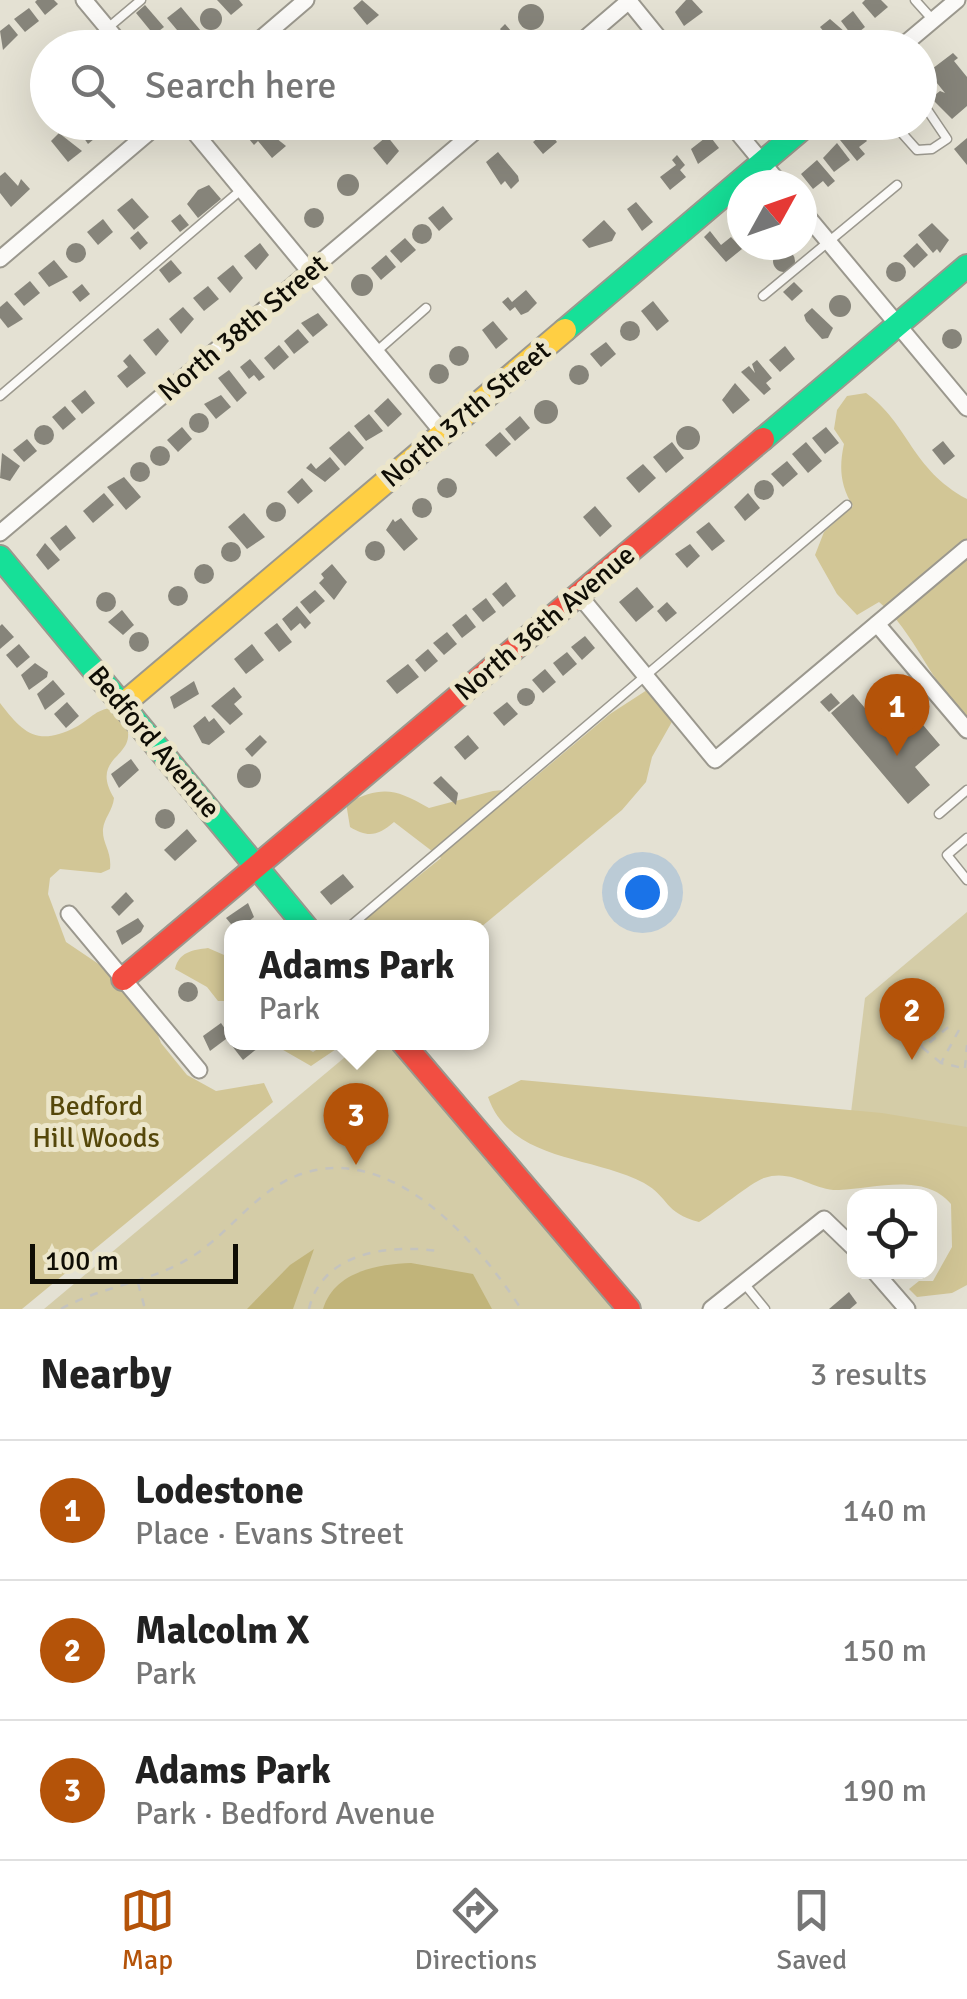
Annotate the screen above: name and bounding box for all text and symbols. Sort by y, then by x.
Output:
search box [30,30,937,140]
icon: search [65,58,120,113]
text: Search here [145,62,337,109]
north arrow [727,170,817,260]
street label: North 38th Street [152,247,335,409]
street label: North 37th Street [375,333,558,495]
street label: North 36th Avenue [448,538,642,708]
street label: Bedford Avenue [81,659,227,825]
pin: 1 [864,674,930,756]
your location [617,867,668,918]
popup [224,920,489,1050]
text: Adams Park [259,942,454,989]
pin: 2 [880,978,944,1060]
text: Park [259,989,320,1028]
pin: 3 [324,1082,388,1165]
park label: Bedford Hill Woods [32,1089,160,1155]
map controls [847,1189,937,1279]
button: locate [847,1189,937,1279]
scale bar [30,1239,238,1284]
text: 100 m [45,1244,119,1278]
text: Nearby [40,1349,172,1400]
text: 3 results [810,1355,927,1394]
text: Lodestone [135,1467,304,1514]
text: 1 [64,1491,81,1530]
text: 140 m [843,1491,927,1530]
text: Place · Evans Street [135,1514,404,1553]
text: Malcolm X [135,1607,310,1654]
text: 2 [64,1631,81,1670]
text: 150 m [843,1631,927,1670]
text: Park [135,1654,197,1693]
text: Adams Park [135,1747,331,1794]
text: 3 [64,1771,81,1810]
text: 190 m [843,1771,927,1810]
text: Park · Bedford Avenue [135,1794,435,1833]
tab: Map [120,1883,175,1977]
tab: Directions [415,1883,537,1977]
tab: Saved [777,1883,847,1977]

